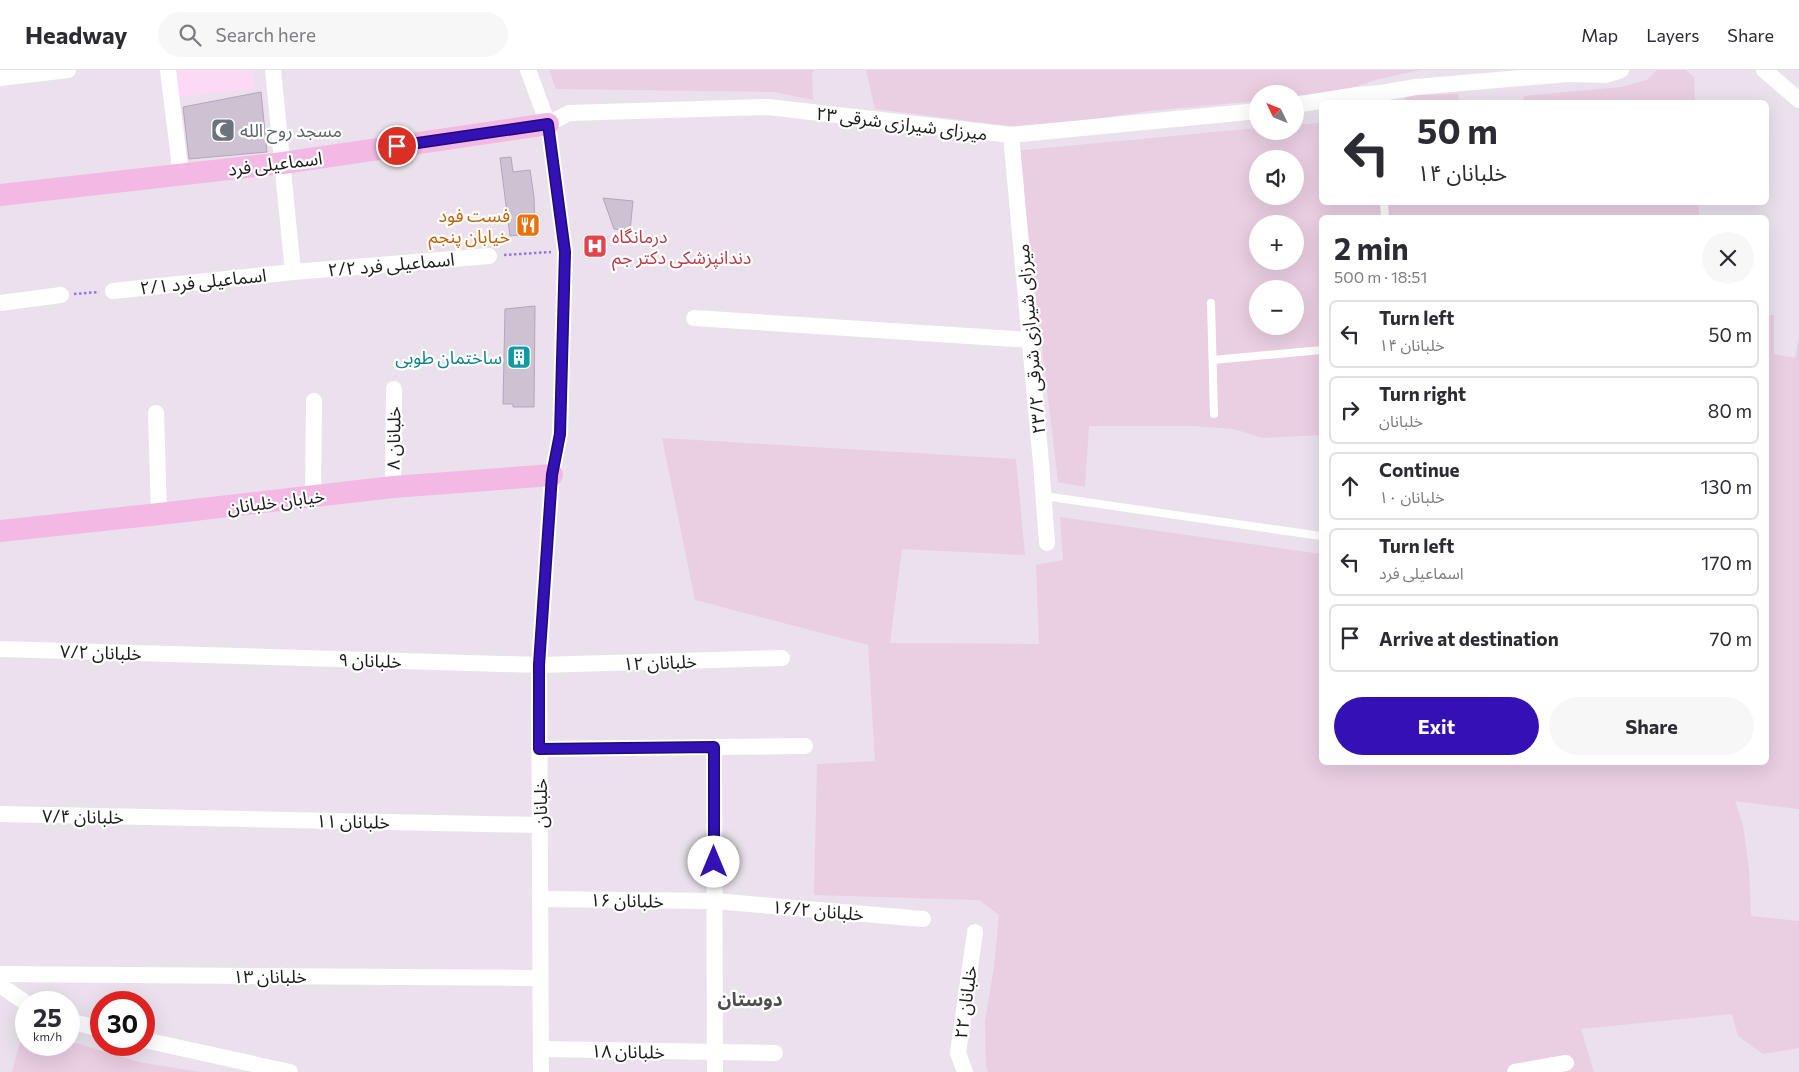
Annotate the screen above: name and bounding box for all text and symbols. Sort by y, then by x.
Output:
search box [158,12,508,57]
text: Headway [25,20,128,49]
icon: search [176,21,204,49]
text: Search here [216,23,316,46]
text: Map [1581,24,1618,46]
text: Layers [1646,24,1699,46]
text: Share [1727,24,1774,46]
north arrow [1249,85,1304,140]
map controls [1249,85,1304,335]
street label: ۲۳ میرزای شیرازی شرقی [815,102,989,145]
text: 50 m [1417,108,1498,151]
mosque icon: مسجد روح الله [210,117,236,143]
place label: مسجد روح الله [240,119,342,144]
icon: left [1334,120,1399,185]
pin [376,125,418,167]
icon: arrive [383,132,411,160]
street label: اسماعیلی فرد [226,146,324,181]
button: sound [1249,150,1304,205]
text: ۱۴ خلبانان [1417,159,1507,186]
place label: فست فود خیابان پنجم [428,204,510,250]
restaurant icon: فست فود خیابان پنجم [515,212,541,238]
button: + [1249,215,1304,270]
place label: درمانگاه دندانپزشکی دکتر جم [612,225,751,271]
text: 2 min [1334,229,1409,266]
button: close [1702,232,1754,284]
hospital icon: درمانگاه دندانپزشکی دکتر جم [582,233,608,259]
street label: ۲۳/۲ میرزای شیرازی شرقی [1011,243,1050,435]
street label: ۲/۲ اسماعیلی فرد [327,247,455,281]
street label: ۲/۱ اسماعیلی فرد [139,263,267,300]
text: 500 m · 18:51 [1334,267,1427,286]
button: − [1249,280,1304,335]
text: Turn left [1379,306,1454,329]
icon: left [1336,320,1364,348]
text: 50 m [1708,323,1752,346]
text: ۱۴ خلبانان [1379,335,1445,354]
building icon: ساختمان طوبی [506,344,532,370]
place label: ساختمان طوبی [395,346,502,369]
text: Turn right [1379,382,1466,405]
icon: right [1336,396,1364,424]
text: 80 m [1708,399,1752,422]
street label: ۸ خلبانان [381,406,406,470]
text: خلبانان [1379,411,1423,430]
text: Continue [1379,458,1459,481]
icon: ahead [1336,472,1364,500]
text: 130 m [1700,475,1752,498]
street label: خیابان خلبانان [226,484,326,519]
text: ۱۰ خلبانان [1379,487,1445,506]
text: Turn left [1379,534,1454,557]
icon: left [1336,548,1364,576]
text: 170 m [1701,551,1752,574]
text: اسماعیلی فرد [1379,563,1464,582]
icon: arrive [1336,624,1364,652]
text: Arrive at destination [1379,627,1559,650]
text: 70 m [1709,627,1752,650]
street label: ۷/۲ خلبانان [60,640,142,665]
street label: ۹ خلبانان [338,648,402,673]
street label: ۱۲ خلبانان [623,650,697,675]
button: Exit [1334,697,1539,755]
button: Share [1549,697,1754,755]
street label: خلبانان [529,778,552,828]
street label: ۷/۴ خلبانان [42,804,124,829]
street label: ۱۱ خلبانان [316,809,390,834]
position arrow [687,835,739,887]
street label: ۱۶ خلبانان [590,888,664,913]
street label: ۱۶/۲ خلبانان [771,895,865,926]
street label: ۲۲ خلبانان [949,964,982,1040]
street label: ۱۳ خلبانان [233,965,307,988]
district label: دوستان [717,987,783,1010]
speed limit sign: 30 [90,991,155,1056]
text: 25 [33,1002,62,1032]
text: km/h [33,1029,62,1043]
street label: ۱۸ خلبانان [591,1039,665,1064]

